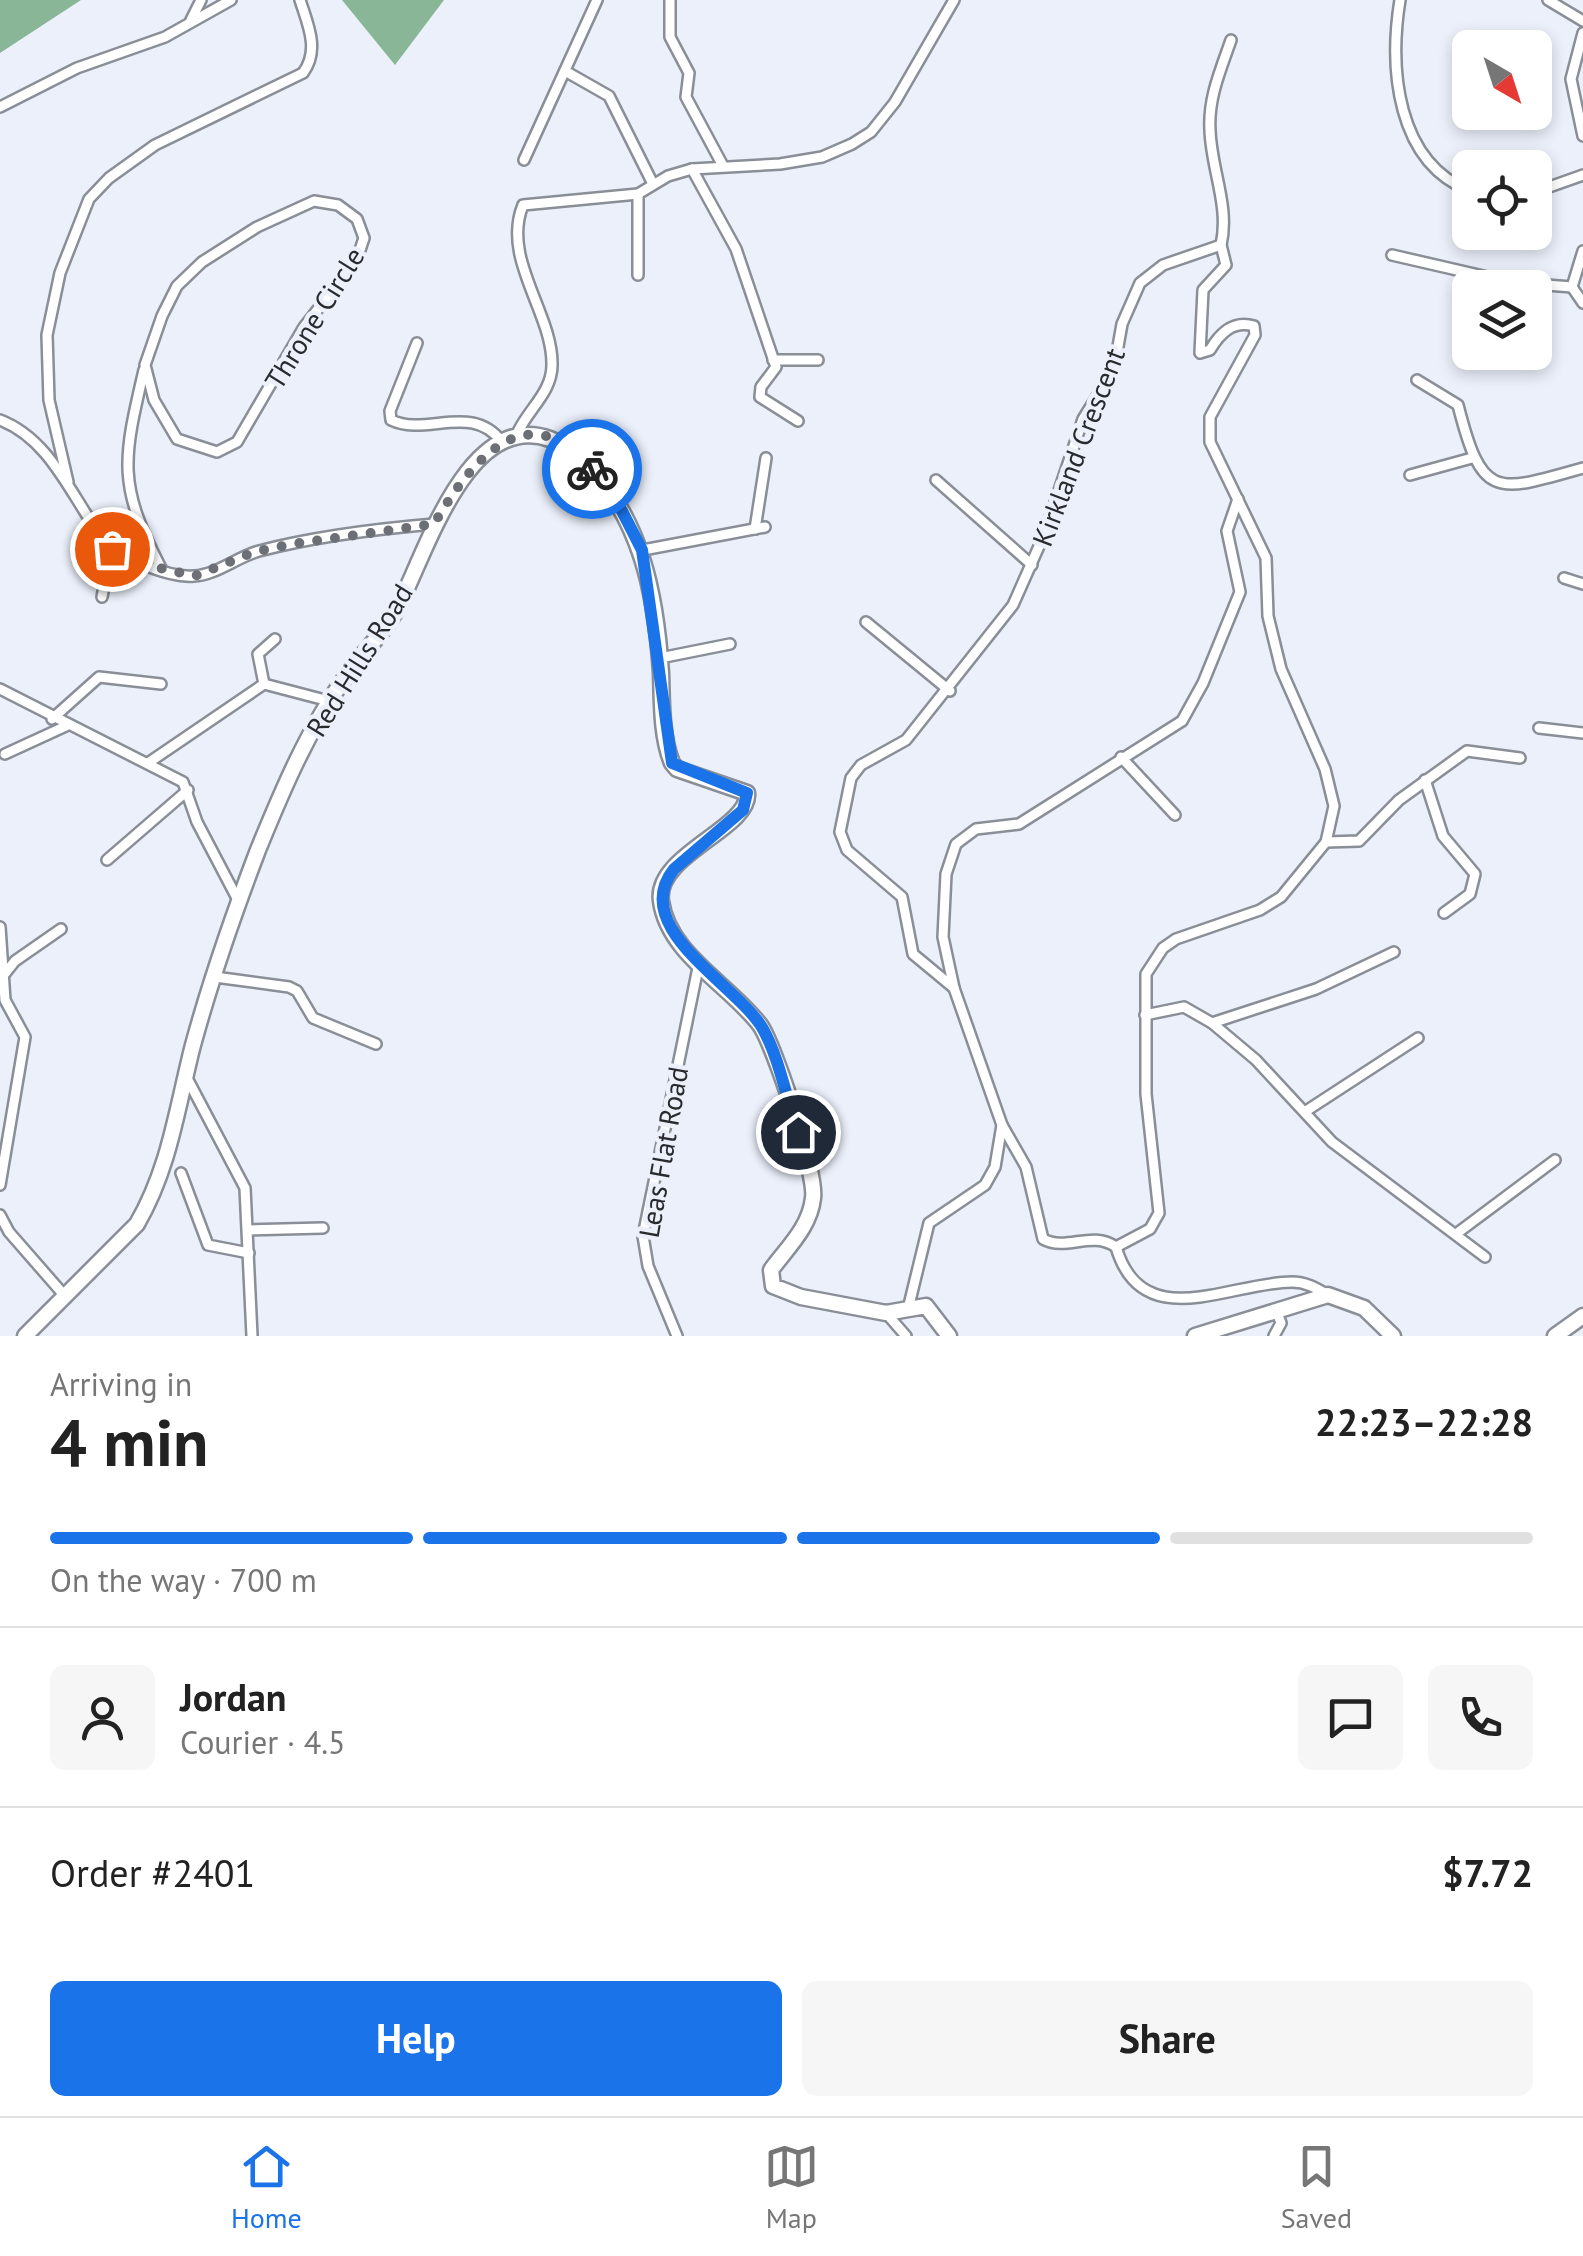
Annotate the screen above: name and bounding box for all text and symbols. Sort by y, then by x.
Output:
north arrow [1452,30,1552,130]
map controls [1452,30,1552,370]
button: locate [1452,150,1552,250]
street label: Throne Circle [256,240,372,396]
button: layers [1452,270,1552,370]
street label: Kirkland Crescent [1023,342,1133,551]
courier [542,419,642,519]
icon: bike [565,442,620,497]
pin [70,507,155,592]
icon: bag [85,522,140,577]
street label: Red Hills Road [297,577,421,743]
street label: Leas Flat Road [630,1064,696,1240]
pin [756,1090,841,1175]
icon: home [771,1105,826,1160]
text: Arriving in [50,1363,192,1405]
text: 22:23–22:28 [1315,1397,1533,1446]
text: 4 min [50,1400,209,1484]
text: On the way · 700 m [50,1559,317,1601]
button: person [50,1665,155,1770]
button: chat [1298,1665,1403,1770]
button: phone [1428,1665,1533,1770]
text: Jordan [180,1672,286,1721]
text: Courier · 4.5 [180,1721,346,1763]
text: Order #2401 [50,1848,255,1897]
text: $7.72 [1442,1848,1533,1897]
button: Help [50,1981,782,2096]
button: Share [802,1981,1533,2096]
tab: Home [231,2139,302,2236]
tab: Map [764,2139,819,2236]
tab: Saved [1281,2139,1352,2236]

